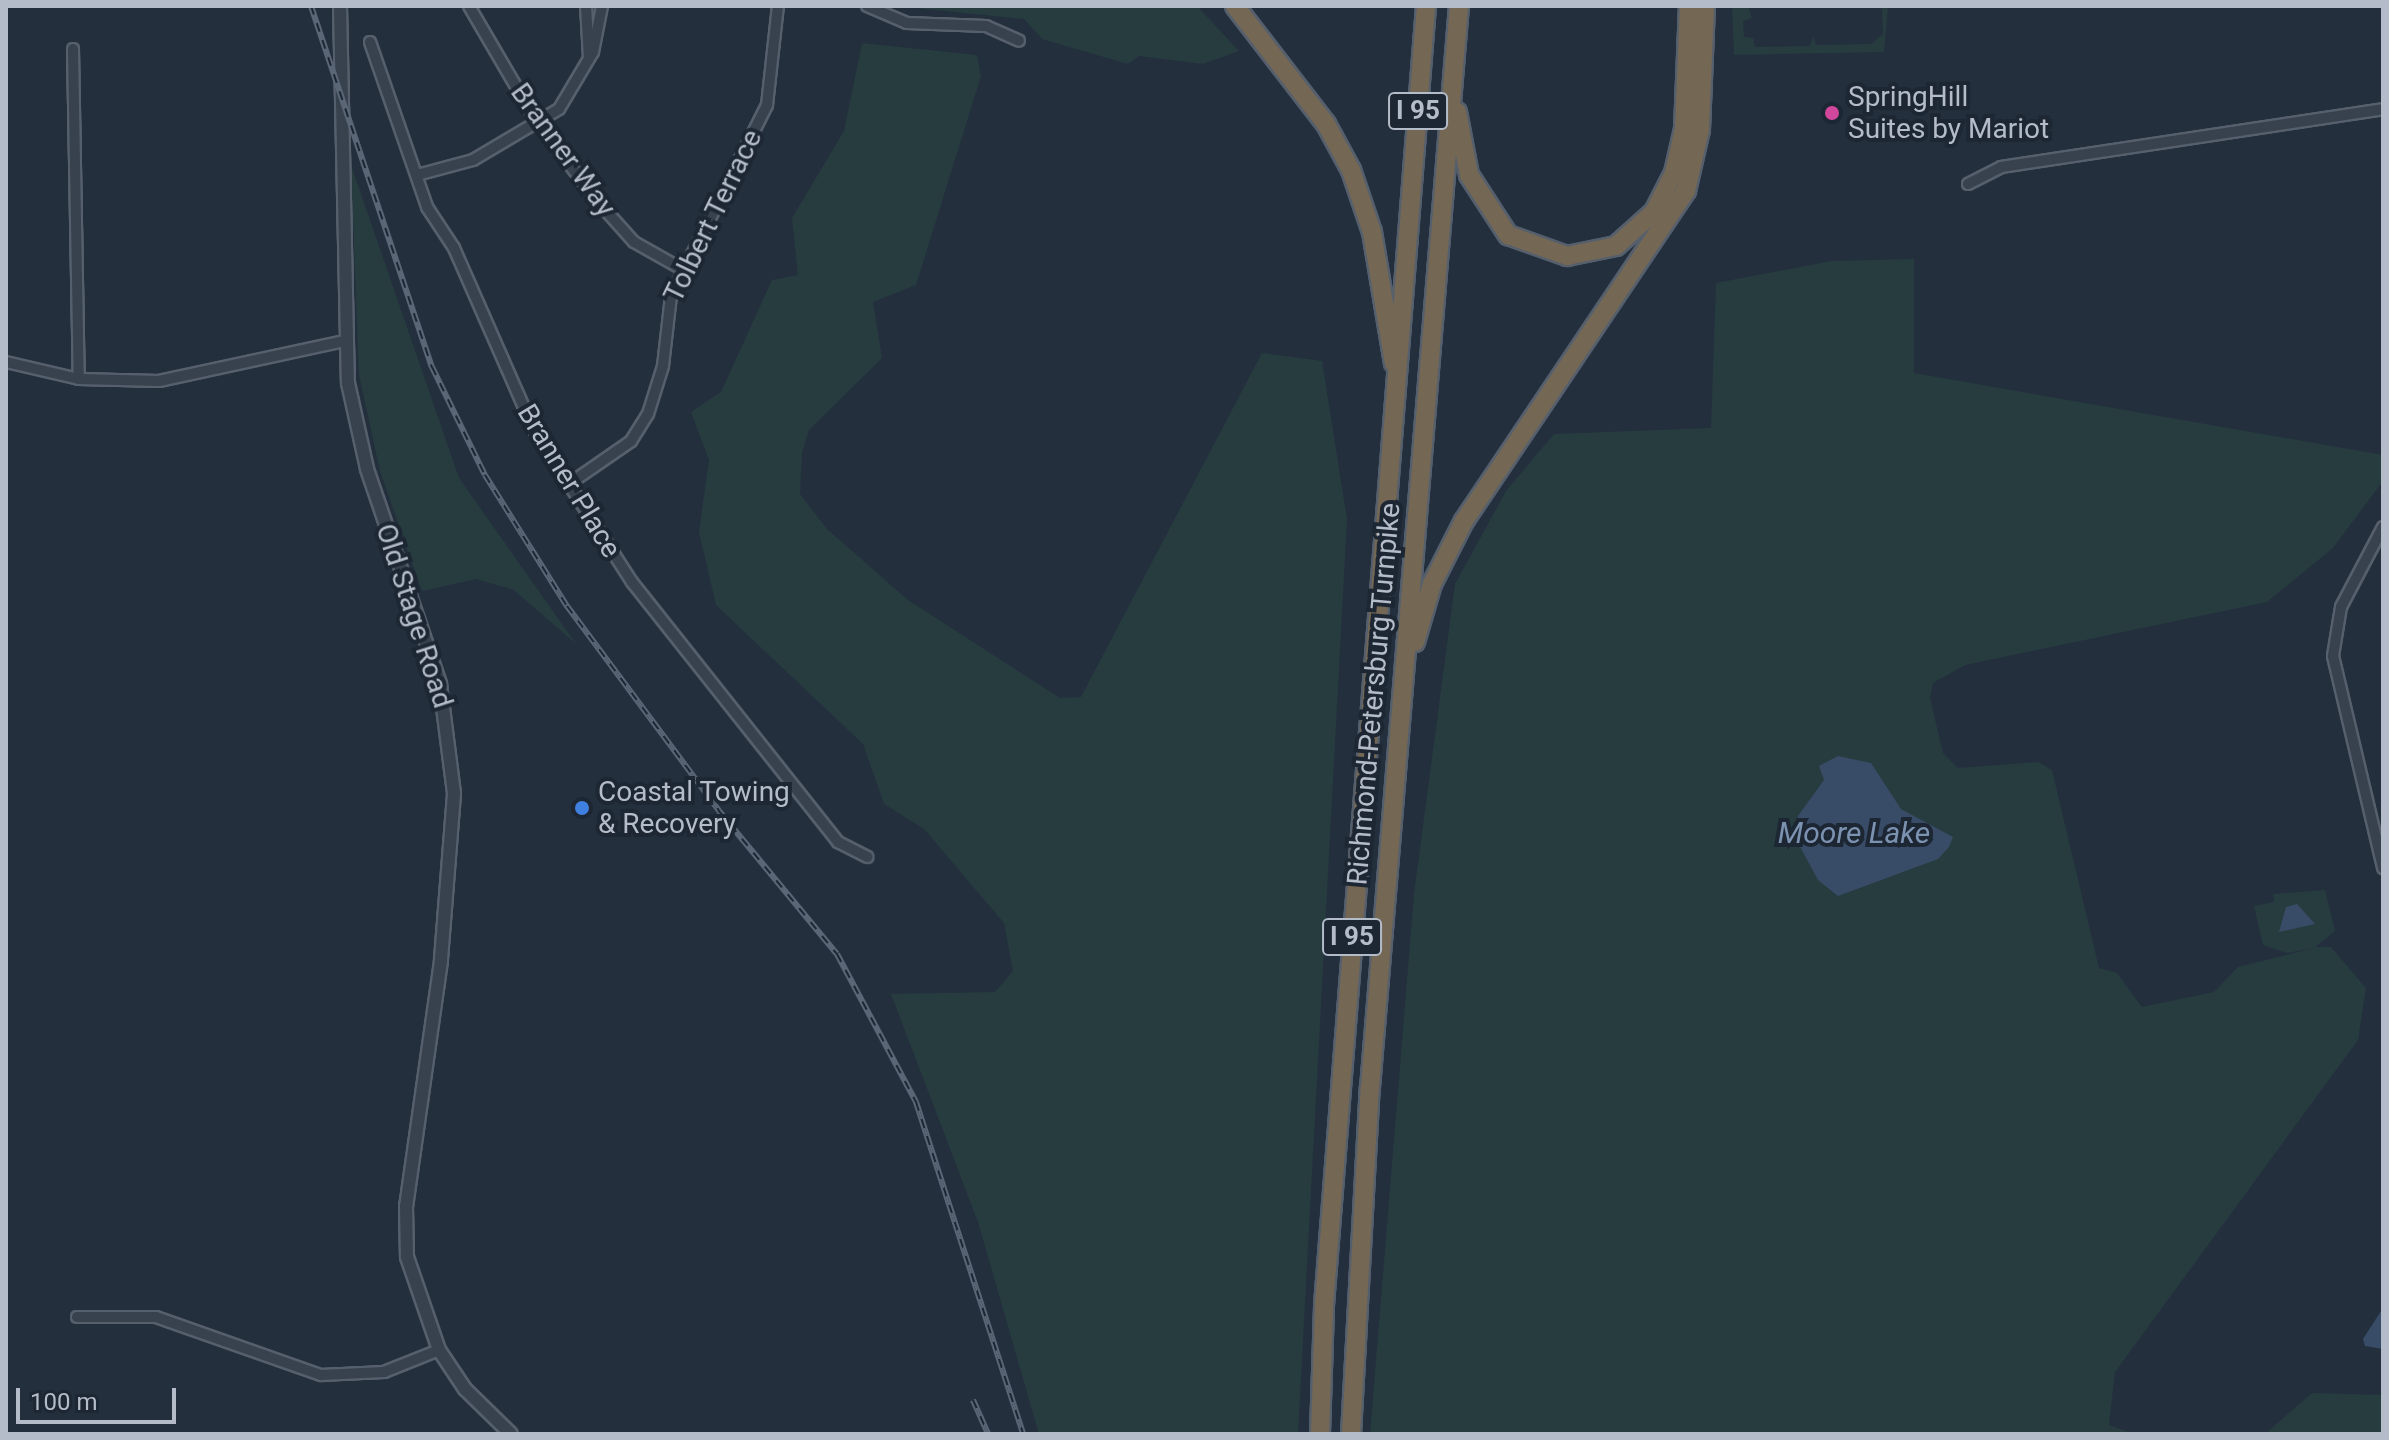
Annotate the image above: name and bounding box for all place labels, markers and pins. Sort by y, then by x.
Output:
place label: SpringHill Suites by Mariot [1848,80,2049,146]
marker: SpringHill Suites by Mariot [1823,104,1841,122]
place label: Coastal Towing & Recovery [598,775,790,841]
marker: Coastal Towing & Recovery [573,799,591,817]

